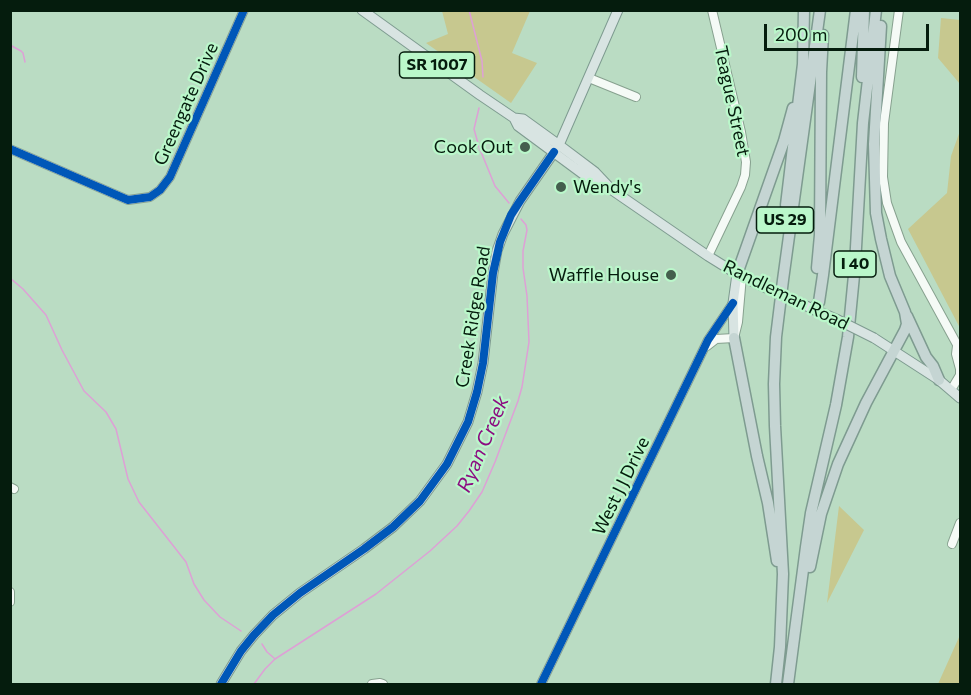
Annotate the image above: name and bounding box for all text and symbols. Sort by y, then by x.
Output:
scale bar [767,12,932,50]
text: 200 m [775,23,828,45]
street label: Greengate Drive [149,39,223,169]
street label: Teague Street [710,44,754,158]
road number: SR 1007 [400,52,474,78]
place label: Cook Out [434,136,513,158]
marker: Cook Out [518,140,532,154]
place label: Wendy's [573,176,641,198]
marker: Wendy's [554,180,568,194]
road number: US 29 [756,207,814,233]
street label: Creek Ridge Road [451,245,495,389]
road number: I 40 [834,251,876,277]
street label: Randleman Road [720,255,852,335]
place label: Waffle House [549,264,659,286]
marker: Waffle House [664,268,678,282]
water label: Ryan Creek [452,392,514,496]
street label: West J J Drive [588,433,654,539]

